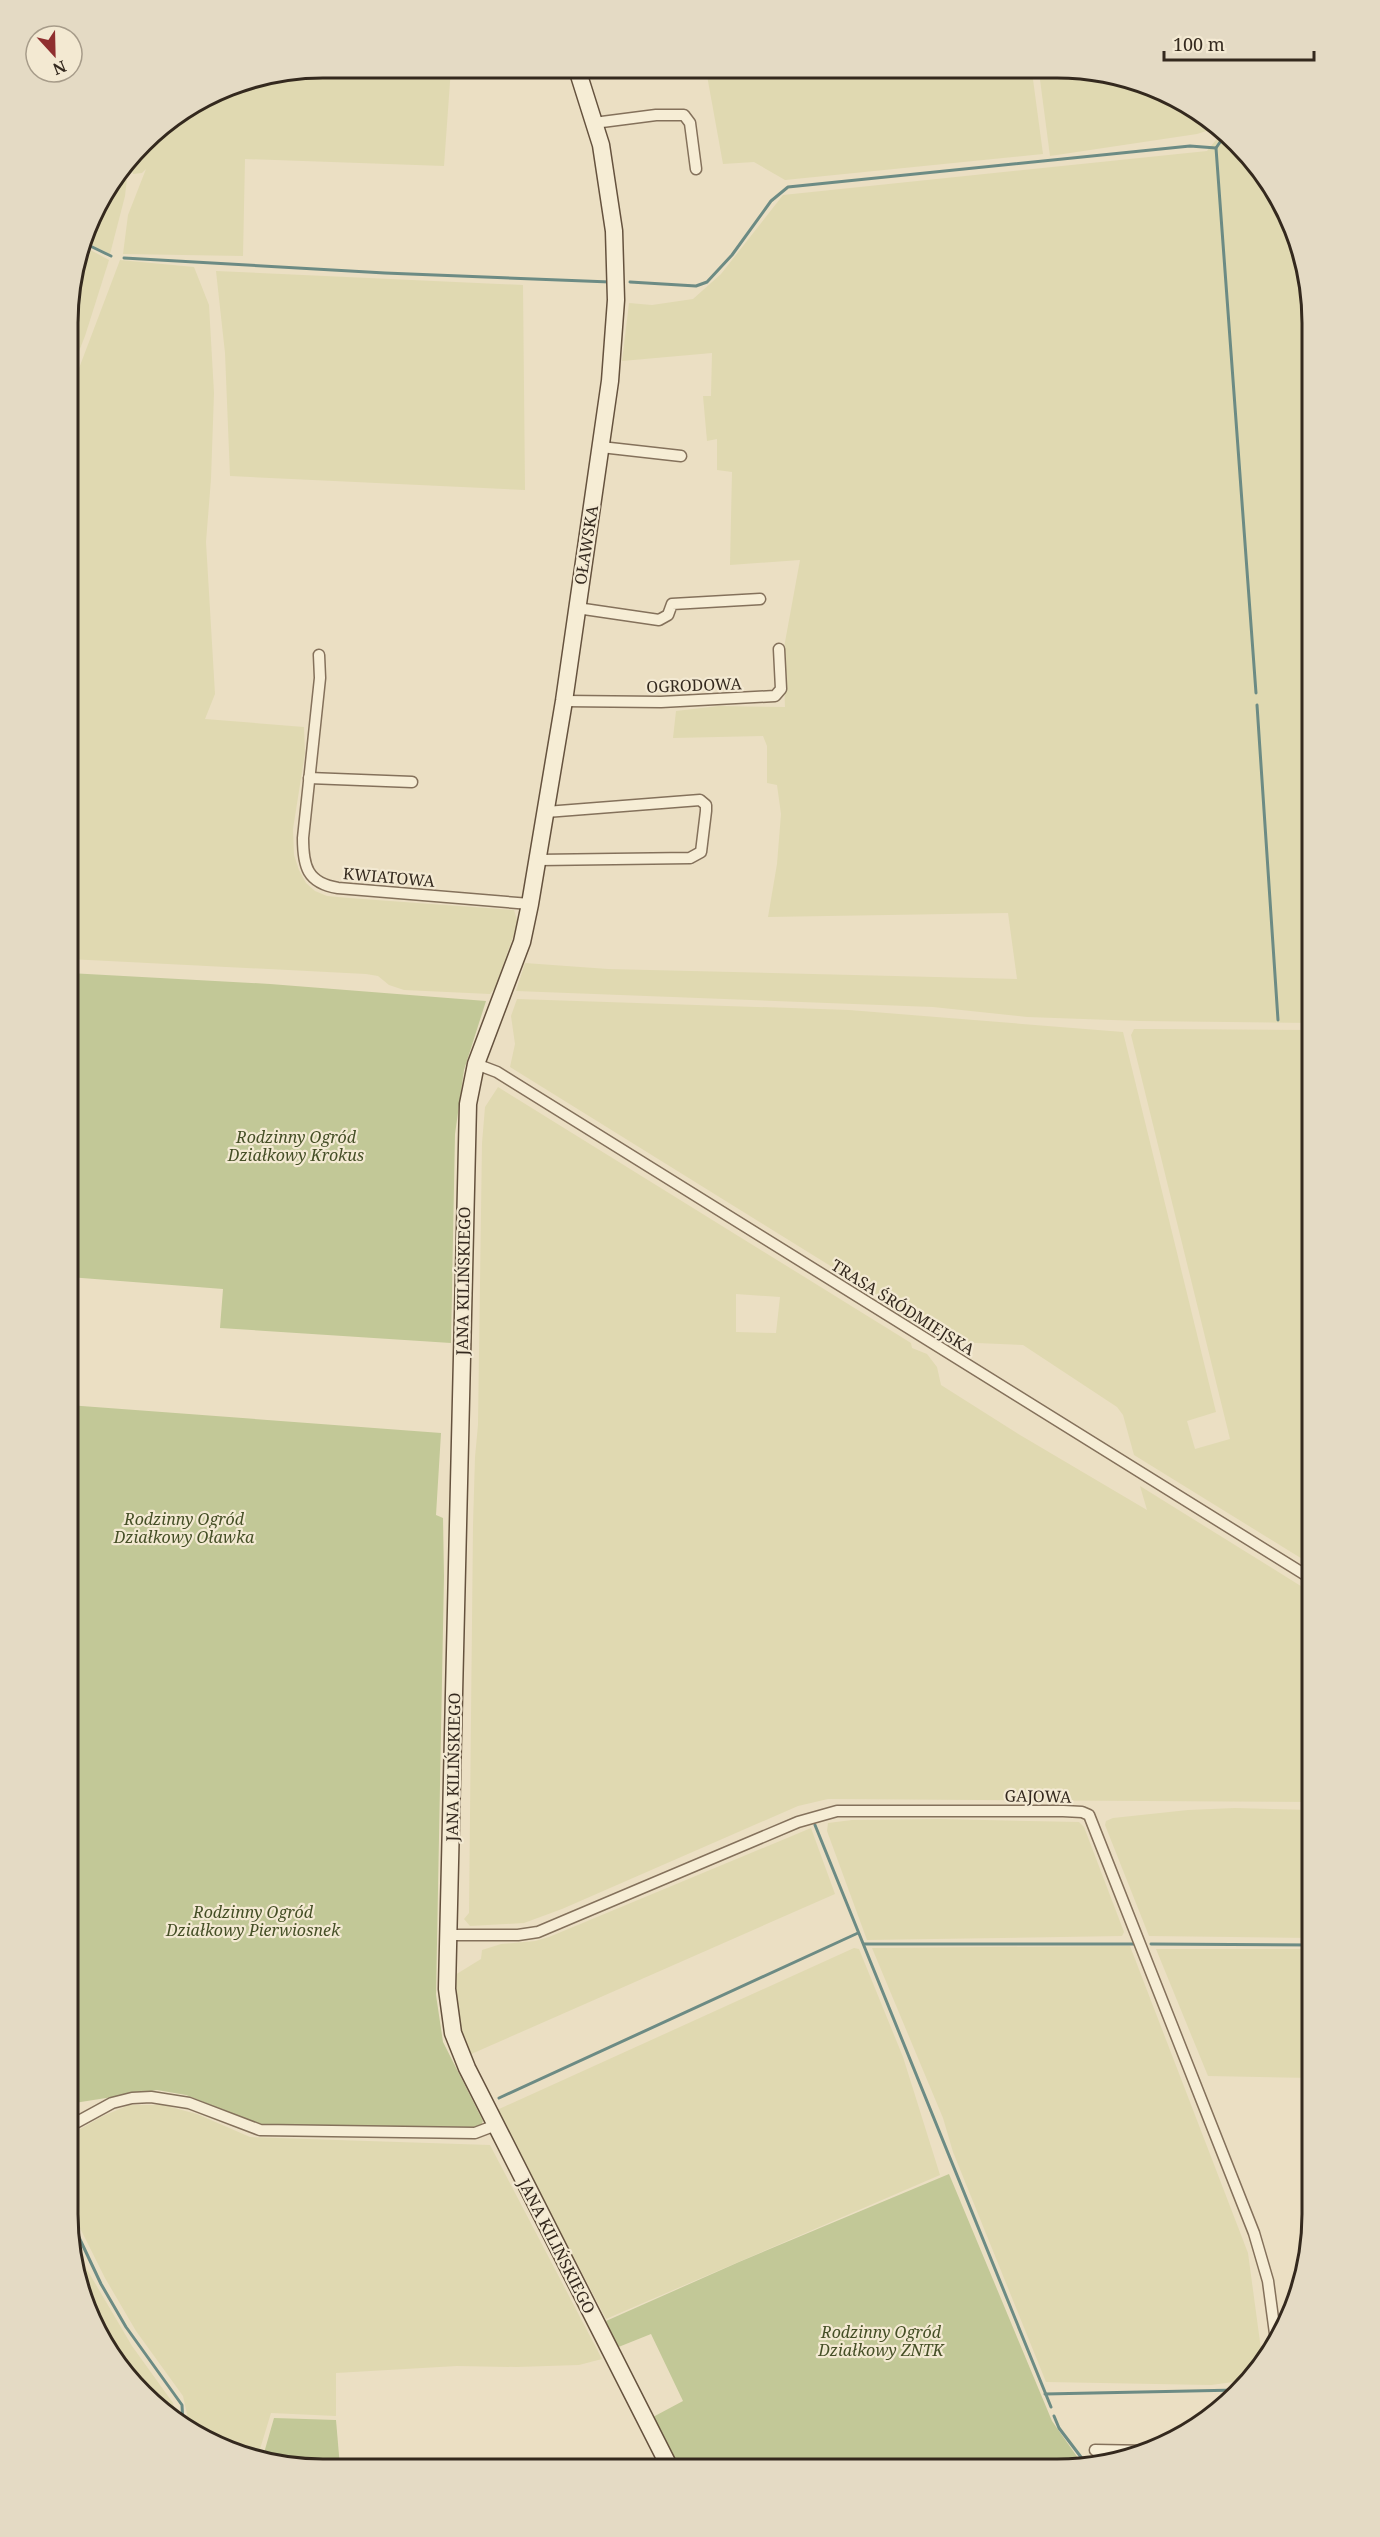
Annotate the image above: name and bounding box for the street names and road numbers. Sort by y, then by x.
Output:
street label: OŁAWSKA [569,503,603,586]
street label: OGRODOWA [646,672,743,698]
street label: KWIATOWA [342,862,437,892]
street label: JANA KILIŃSKIEGO [451,1206,475,1357]
street label: TRASA ŚRÓDMIEJSKA [827,1254,980,1361]
street label: JANA KILIŃSKIEGO [441,1692,465,1843]
street label: GAJOWA [1004,1784,1072,1808]
street label: JANA KILIŃSKIEGO [513,2174,601,2317]

